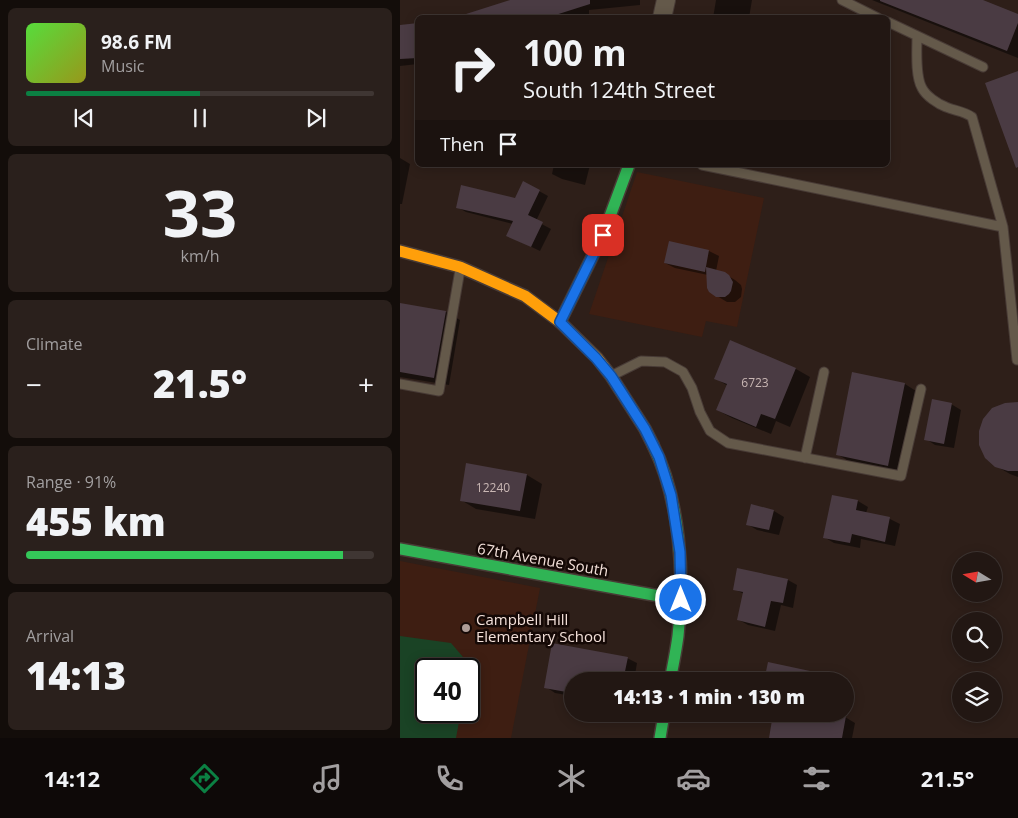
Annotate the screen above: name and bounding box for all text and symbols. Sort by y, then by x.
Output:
text: 98.6 FM [101,29,172,55]
text: 100 m [523,29,627,76]
icon: right [440,35,505,100]
text: Music [101,55,145,77]
text: South 124th Street [523,74,715,104]
icon: previous [70,104,98,132]
icon: pause [186,104,214,132]
icon: next [302,104,330,132]
icon: arrive [494,130,522,158]
text: Then [440,131,484,157]
text: 33 [163,168,237,256]
pin [582,214,624,256]
icon: arrive [589,221,617,249]
text: km/h [181,245,219,267]
text: Climate [26,333,83,355]
text: 21.5° [153,357,247,409]
text: − [26,365,42,403]
text: + [358,365,374,403]
house number: 6723 [741,374,769,391]
text: Range · 91% [26,471,116,493]
house number: 12240 [476,479,510,496]
text: 455 km [26,495,166,547]
street label: 67th Avenue South [476,538,610,580]
north arrow [952,552,1002,602]
map controls [952,552,1002,722]
position arrow [654,573,706,625]
place label: Campbell Hill Elementary School [476,609,606,646]
button: search [952,612,1002,662]
marker: Campbell Hill Elementary School [460,622,472,634]
text: Arrival [26,625,74,647]
text: 14:13 [26,649,126,701]
speed limit sign: 40 [415,658,480,723]
button: layers [952,672,1002,722]
text: 14:13 · 1 min · 130 m [613,684,805,710]
icon: directions [187,761,222,796]
icon: music [310,761,345,796]
icon: phone [432,761,467,796]
icon: climate [554,761,589,796]
icon: car [676,761,711,796]
icon: filters [799,761,834,796]
text: 14:12 [44,763,100,793]
text: 21.5° [921,763,974,793]

